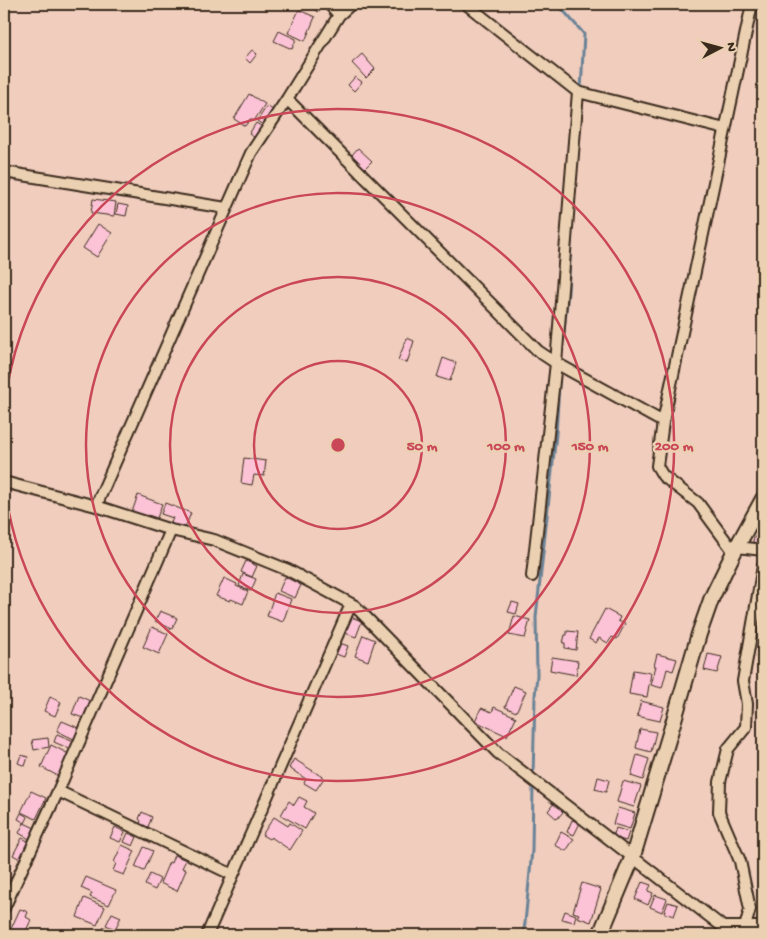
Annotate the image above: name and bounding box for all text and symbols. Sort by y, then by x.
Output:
north arrow [694,22,744,72]
text: N [722,41,739,52]
centre of rings [329,436,347,454]
text: 50 m [407,438,438,456]
text: 100 m [486,438,525,456]
text: 150 m [571,438,609,456]
text: 200 m [655,438,694,456]

